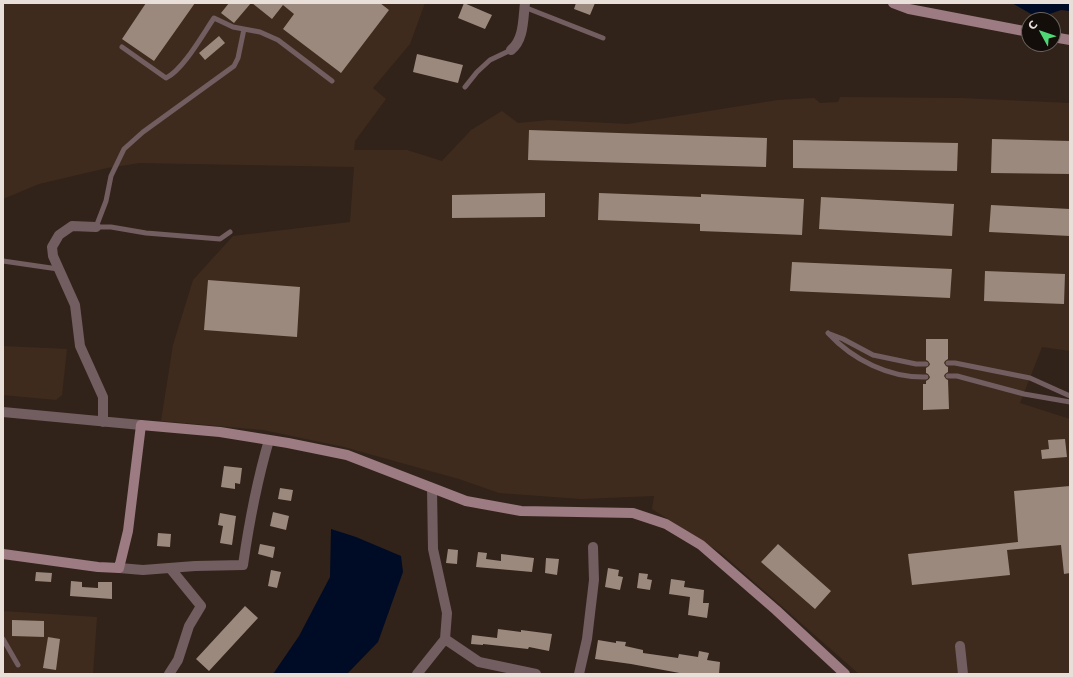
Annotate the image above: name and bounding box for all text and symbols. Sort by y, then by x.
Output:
north arrow [1021,12,1061,52]
text: С [1025,18,1040,32]

